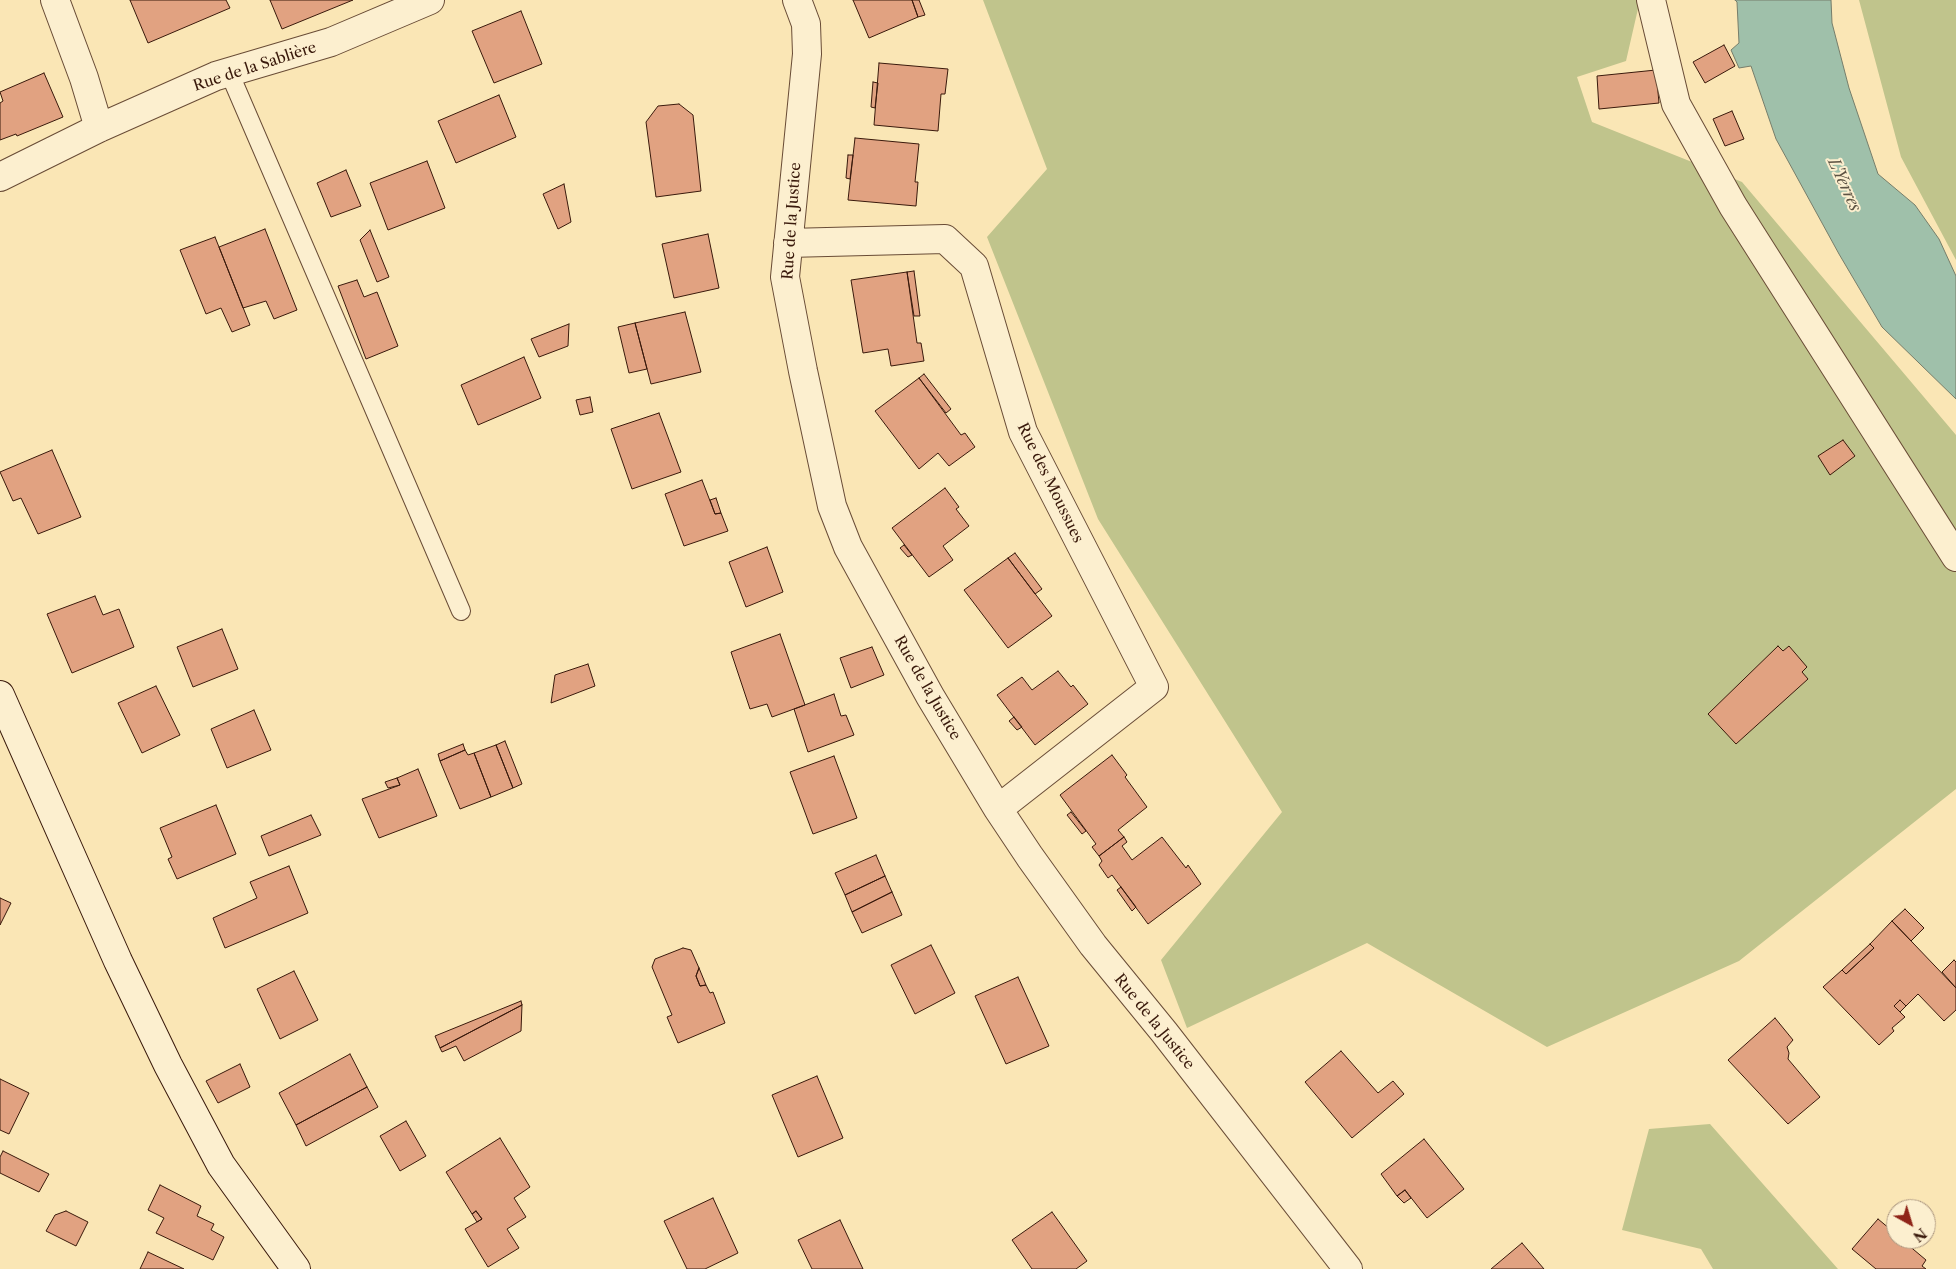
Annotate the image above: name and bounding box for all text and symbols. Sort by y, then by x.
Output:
street label: Rue de la Sablière [191,39,319,95]
water label: L'Yerres [1823,155,1865,215]
street label: Rue de la Justice [779,162,805,280]
street label: Rue des Moussues [1013,420,1087,546]
street label: Rue de la Justice [890,633,964,743]
street label: Rue de la Justice [1110,971,1198,1073]
north arrow [1886,1199,1936,1249]
text: N [1909,1224,1930,1246]

